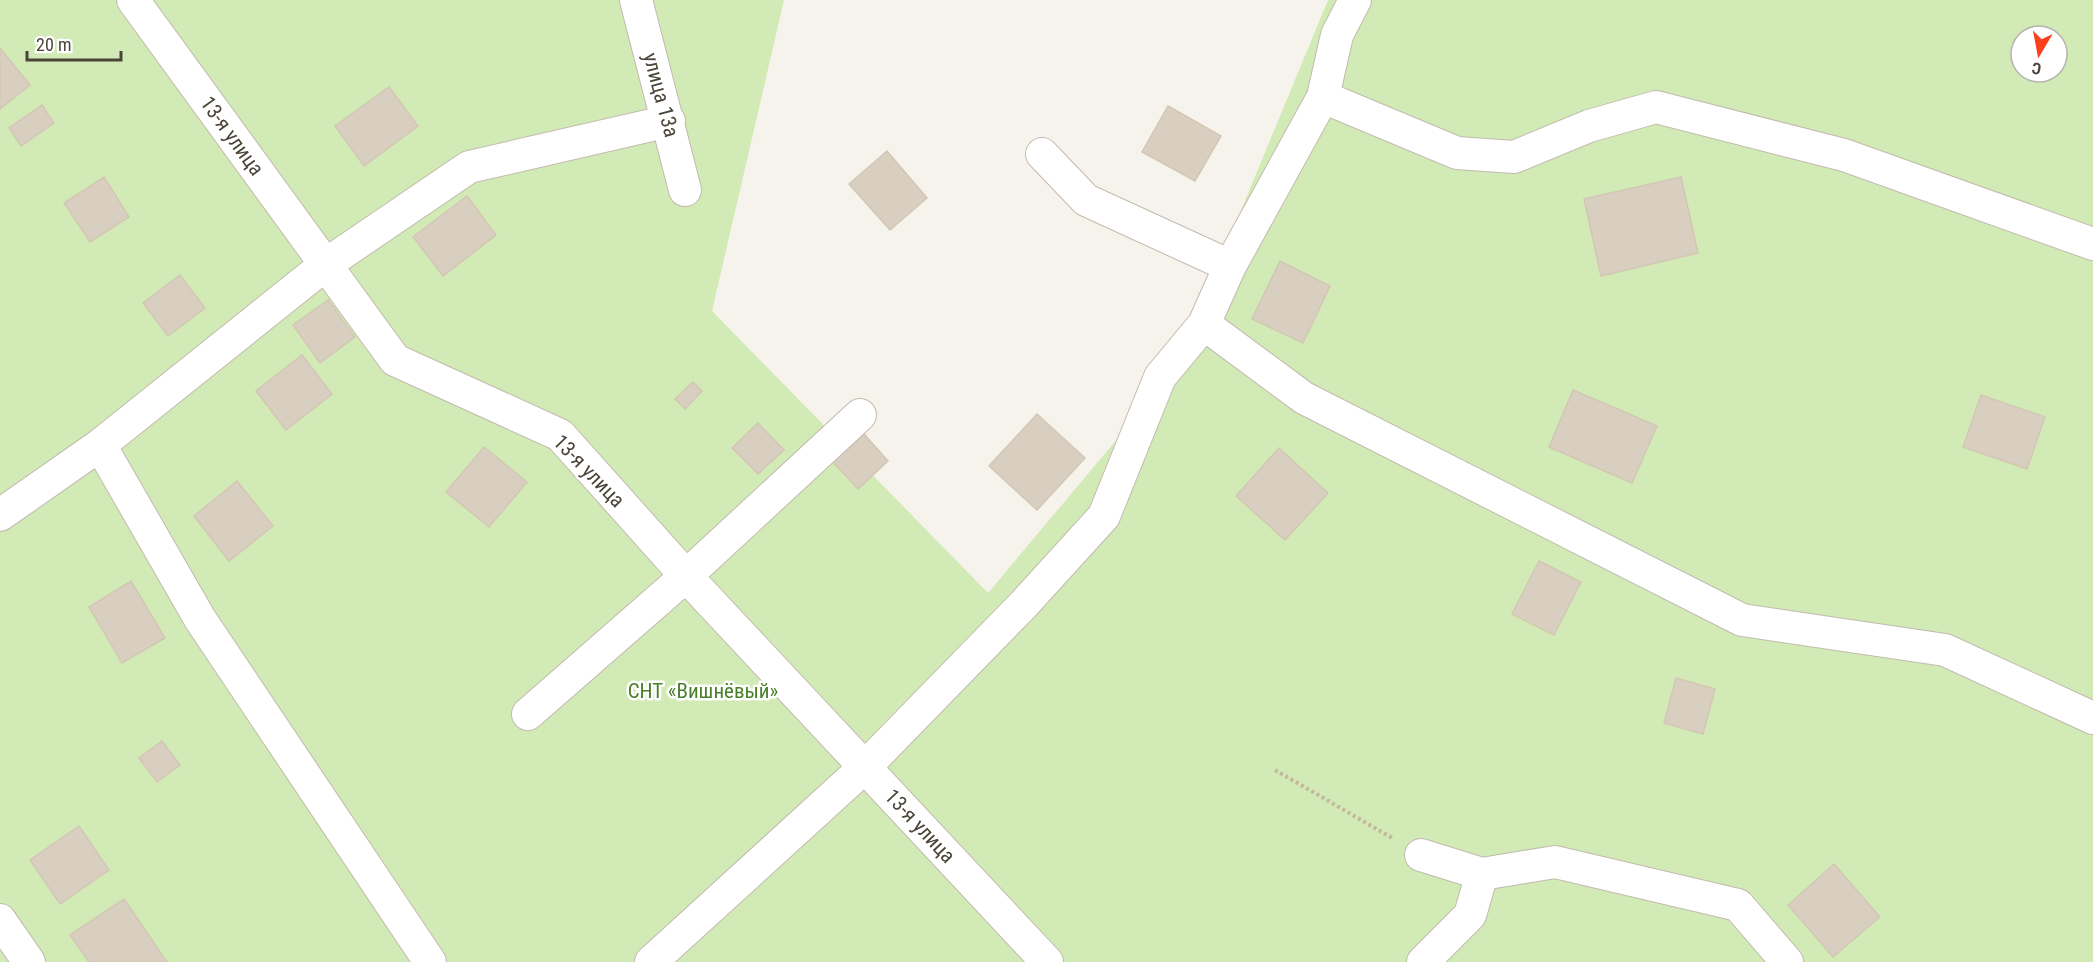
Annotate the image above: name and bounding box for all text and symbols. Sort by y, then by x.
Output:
scale bar [27,24,122,62]
north arrow [2009,24,2069,84]
text: 20 m [36,34,71,55]
street label: улица 13а [638,50,684,140]
text: С [2030,58,2043,78]
street label: 13-я улица [195,92,269,180]
street label: 13-я улица [549,430,629,512]
park label: СНТ «Вишнёвый» [628,679,778,703]
street label: 13-я улица [880,784,960,868]

